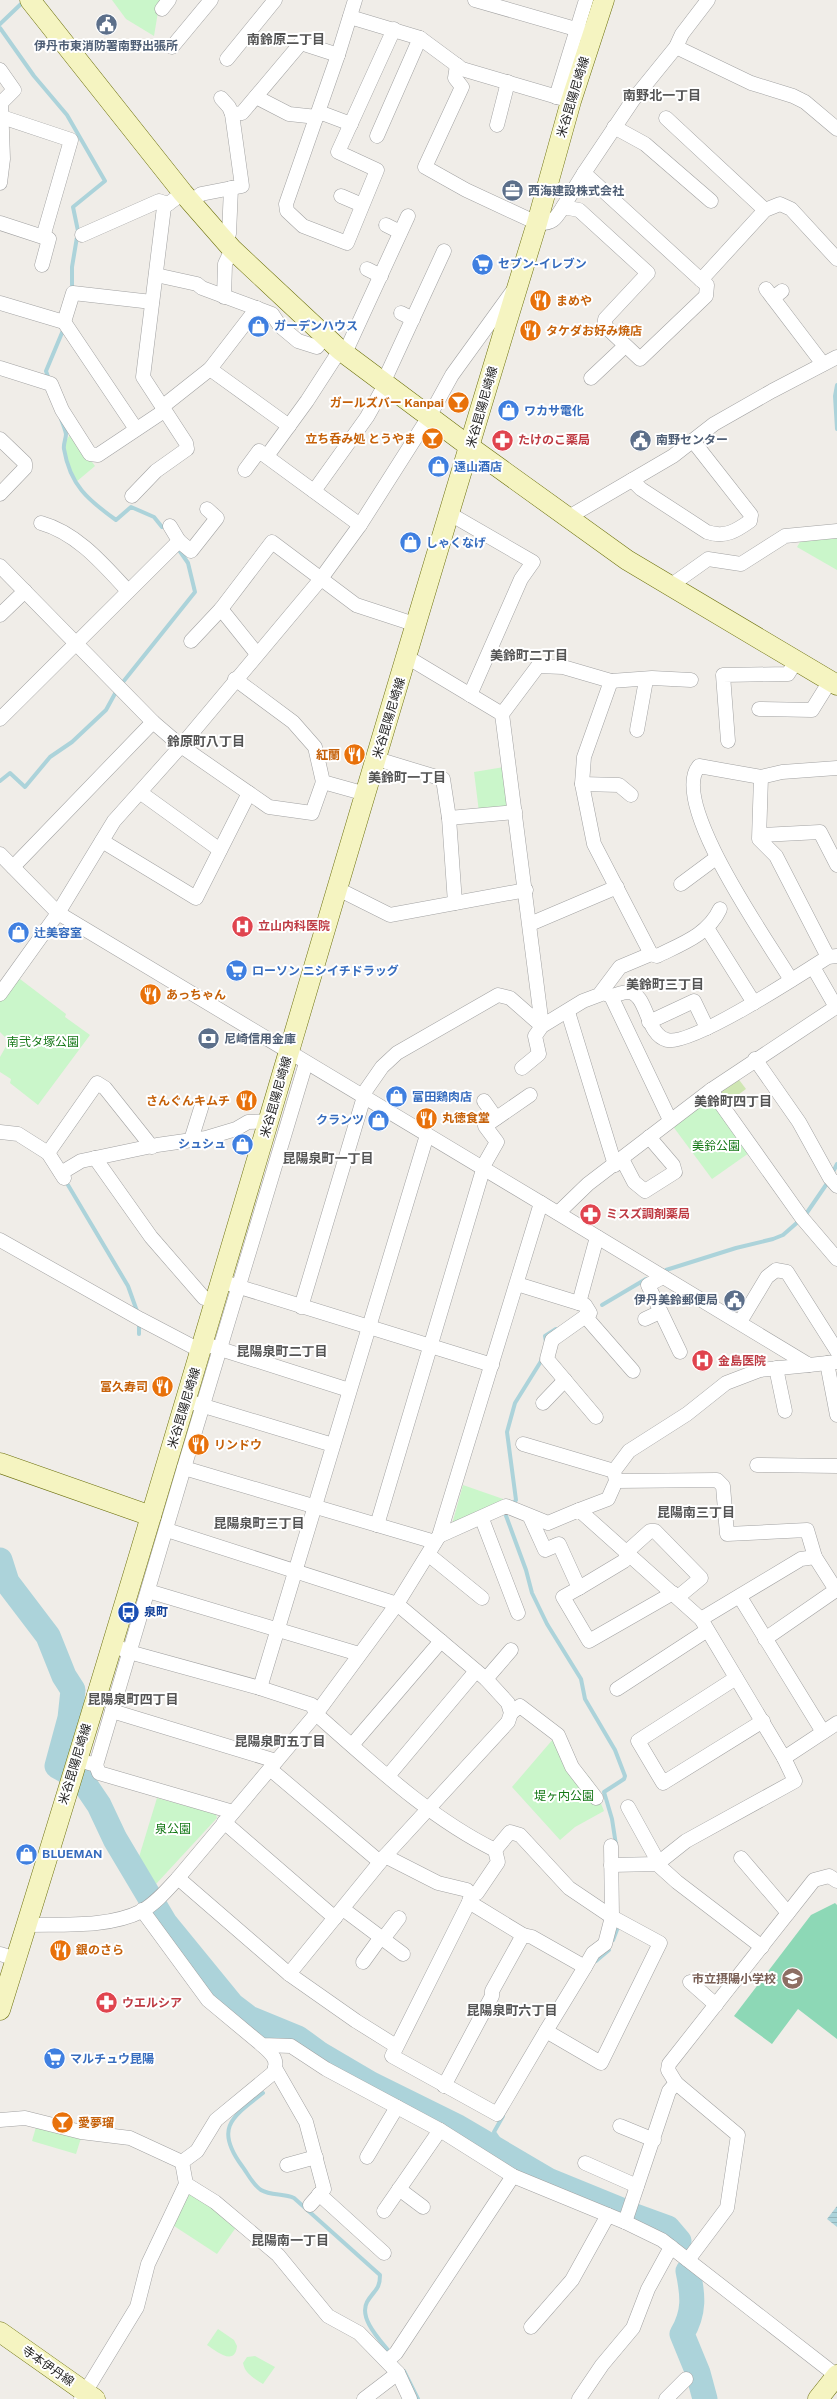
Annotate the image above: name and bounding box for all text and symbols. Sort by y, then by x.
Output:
public building icon: 伊丹市東消防署南野出張所 [93,12,119,38]
district label: 南鈴原二丁目 [247,32,325,47]
place label: 伊丹市東消防署南野出張所 [34,39,178,53]
street label: 米谷昆陽尼崎線 [554,55,592,139]
district label: 南野北一丁目 [623,88,701,103]
office icon: 西海建設株式会社 [499,178,525,204]
place label: 西海建設株式会社 [528,184,624,198]
supermarket icon: セブン-イレブン [470,251,496,277]
place label: セブン-イレブン [498,257,587,271]
restaurant icon: まめや [528,288,554,314]
place label: まめや [556,294,592,308]
shop icon: ガーデンハウス [246,313,272,339]
restaurant icon: タケダお好み焼店 [518,318,544,344]
place label: ガーデンハウス [274,319,358,333]
place label: タケダお好み焼店 [546,324,642,338]
street label: 米谷昆陽尼崎線 [464,365,500,449]
bar icon: ガールズバー Kanpai [446,390,472,416]
place label: ガールズバー Kanpai [330,396,444,410]
shop icon: ワカサ電化 [495,398,521,424]
place label: ワカサ電化 [524,404,584,418]
bar icon: 立ち呑み処 とうやま [419,426,445,452]
pharmacy icon: たけのこ薬局 [490,427,516,453]
public building icon: 南野センター [628,427,654,453]
place label: 立ち呑み処 とうやま [305,432,416,446]
place label: たけのこ薬局 [518,433,590,447]
place label: 南野センター [656,433,728,447]
shop icon: 遠山酒店 [426,454,452,480]
place label: 遠山酒店 [454,460,502,474]
shop icon: しゃくなげ [397,530,423,556]
place label: しゃくなげ [426,536,486,550]
district label: 美鈴町二丁目 [490,648,568,663]
street label: 米谷昆陽尼崎線 [370,676,408,760]
district label: 鈴原町八丁目 [167,734,245,749]
restaurant icon: 紅蘭 [342,742,368,768]
place label: 紅蘭 [316,748,340,762]
district label: 美鈴町一丁目 [368,770,446,785]
hospital icon: 立山内科医院 [230,913,256,939]
place label: 立山内科医院 [258,919,330,933]
shop icon: 辻美容室 [6,920,32,946]
place label: 辻美容室 [34,926,82,940]
supermarket icon: ローソン ニシイチドラッグ [223,958,249,984]
place label: ローソン ニシイチドラッグ [252,964,399,978]
district label: 美鈴町三丁目 [626,977,704,992]
restaurant icon: あっちゃん [138,982,164,1008]
place label: あっちゃん [166,988,226,1002]
bank icon: 尼崎信用金庫 [195,1026,221,1052]
place label: 尼崎信用金庫 [224,1032,296,1046]
park label: 南弐タ塚公園 [7,1035,79,1049]
street label: 米谷昆陽尼崎線 [258,1055,294,1139]
shop icon: 富田鶏肉店 [383,1084,409,1110]
restaurant icon: さんぐんキムチ [233,1088,259,1114]
place label: 富田鶏肉店 [412,1090,472,1104]
place label: さんぐんキムチ [146,1094,230,1108]
district label: 美鈴町四丁目 [694,1094,772,1109]
restaurant icon: 丸徳食堂 [413,1105,439,1131]
shop icon: クランツ [366,1107,392,1133]
place label: 丸徳食堂 [442,1111,490,1125]
place label: クランツ [316,1113,364,1127]
shop icon: シュシュ [229,1131,255,1157]
place label: シュシュ [178,1137,226,1151]
park label: 美鈴公園 [692,1139,740,1153]
district label: 昆陽泉町一丁目 [282,1151,374,1166]
pharmacy icon: ミスズ調剤薬局 [577,1201,603,1227]
place label: ミスズ調剤薬局 [606,1207,690,1221]
public building icon: 伊丹美鈴郵便局 [721,1287,747,1313]
place label: 伊丹美鈴郵便局 [634,1293,718,1307]
district label: 昆陽泉町二丁目 [236,1344,328,1359]
hospital icon: 金島医院 [690,1348,716,1374]
place label: 金島医院 [718,1354,766,1368]
street label: 米谷昆陽尼崎線 [165,1366,203,1450]
restaurant icon: 冨久寿司 [150,1374,176,1400]
place label: 冨久寿司 [100,1380,148,1394]
restaurant icon: リンドウ [186,1432,212,1458]
place label: リンドウ [214,1438,262,1452]
district label: 昆陽南三丁目 [657,1505,735,1520]
district label: 昆陽泉町三丁目 [213,1516,305,1531]
bus stop icon: 泉町 [116,1599,142,1625]
place label: 泉町 [144,1605,168,1619]
district label: 昆陽泉町四丁目 [87,1692,179,1707]
street label: 米谷昆陽尼崎線 [56,1722,94,1806]
district label: 昆陽泉町五丁目 [234,1734,326,1749]
park label: 堤ヶ内公園 [534,1789,594,1803]
park label: 泉公園 [155,1822,191,1836]
shop icon: BLUEMAN [13,1841,39,1867]
place label: BLUEMAN [42,1847,103,1861]
restaurant icon: 銀のさら [47,1937,73,1963]
place label: 銀のさら [75,1943,124,1957]
school or university icon: 市立摂陽小学校 [779,1966,805,1992]
place label: 市立摂陽小学校 [692,1972,776,1986]
pharmacy icon: ウエルシア [94,1990,120,2016]
place label: ウエルシア [122,1996,182,2010]
district label: 昆陽泉町六丁目 [466,2003,558,2018]
supermarket icon: マルチュウ昆陽 [42,2046,68,2072]
place label: マルチュウ昆陽 [70,2052,154,2066]
bar icon: 愛夢瑠 [49,2110,75,2136]
place label: 愛夢瑠 [78,2116,114,2130]
district label: 昆陽南一丁目 [251,2233,329,2248]
street label: 寺本伊丹線 [19,2343,77,2389]

